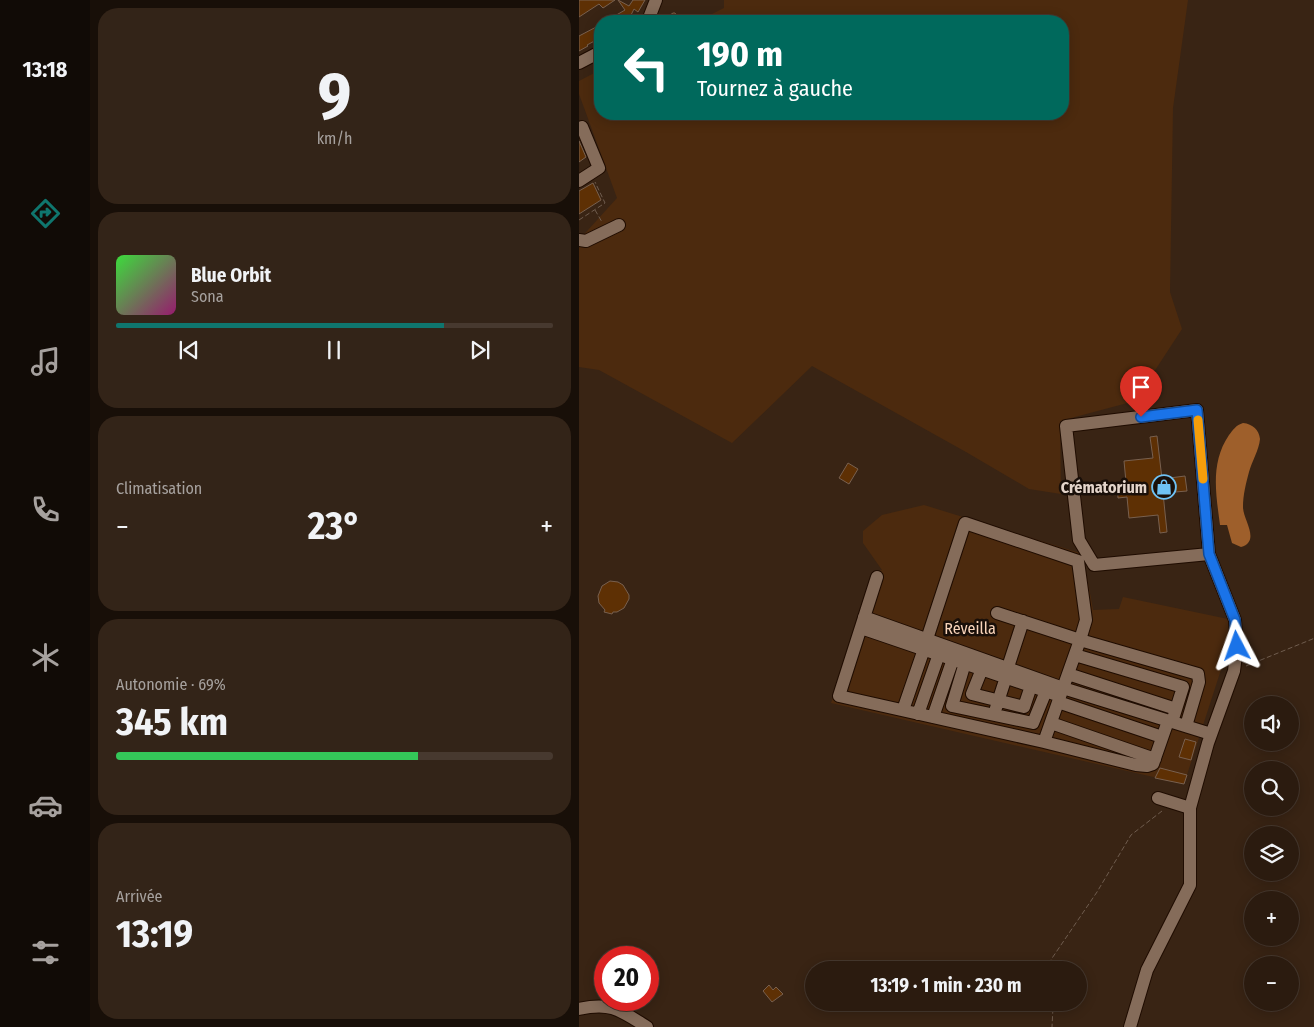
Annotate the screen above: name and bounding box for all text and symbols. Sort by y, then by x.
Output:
text: 190 m [697,33,783,75]
icon: left [614,35,679,100]
text: 13:18 [23,56,67,83]
text: 9 [318,57,351,135]
text: Tournez à gauche [697,75,853,102]
text: km/h [317,129,352,148]
icon: directions [28,196,63,231]
text: Blue Orbit [191,264,271,287]
text: Sona [191,287,224,306]
icon: previous [175,336,203,364]
icon: pause [320,336,348,364]
icon: next [466,336,494,364]
icon: music [28,344,63,379]
pin [1120,366,1162,417]
icon: arrive [1127,373,1155,401]
shop icon: Crématorium [1151,474,1177,500]
place label: Crématorium [1061,478,1147,497]
text: Climatisation [116,479,202,498]
icon: phone [28,492,63,527]
text: 23° [308,503,361,549]
text: − [116,510,129,543]
text: + [540,510,553,543]
park label: Réveilla [944,619,996,638]
position arrow [1210,619,1262,671]
icon: climate [28,640,63,675]
text: Autonomie · 69% [116,675,226,694]
map controls [1244,696,1299,1011]
button: sound [1244,696,1299,751]
text: 345 km [116,699,228,745]
button: search [1244,761,1299,816]
icon: car [28,788,63,823]
button: layers [1244,826,1299,881]
text: Arrivée [116,887,162,906]
button: + [1244,891,1299,946]
text: 13:19 [116,911,193,957]
icon: filters [28,935,63,970]
speed limit sign: 20 [594,946,659,1011]
button: − [1244,956,1299,1011]
text: 13:19 · 1 min · 230 m [870,974,1022,997]

